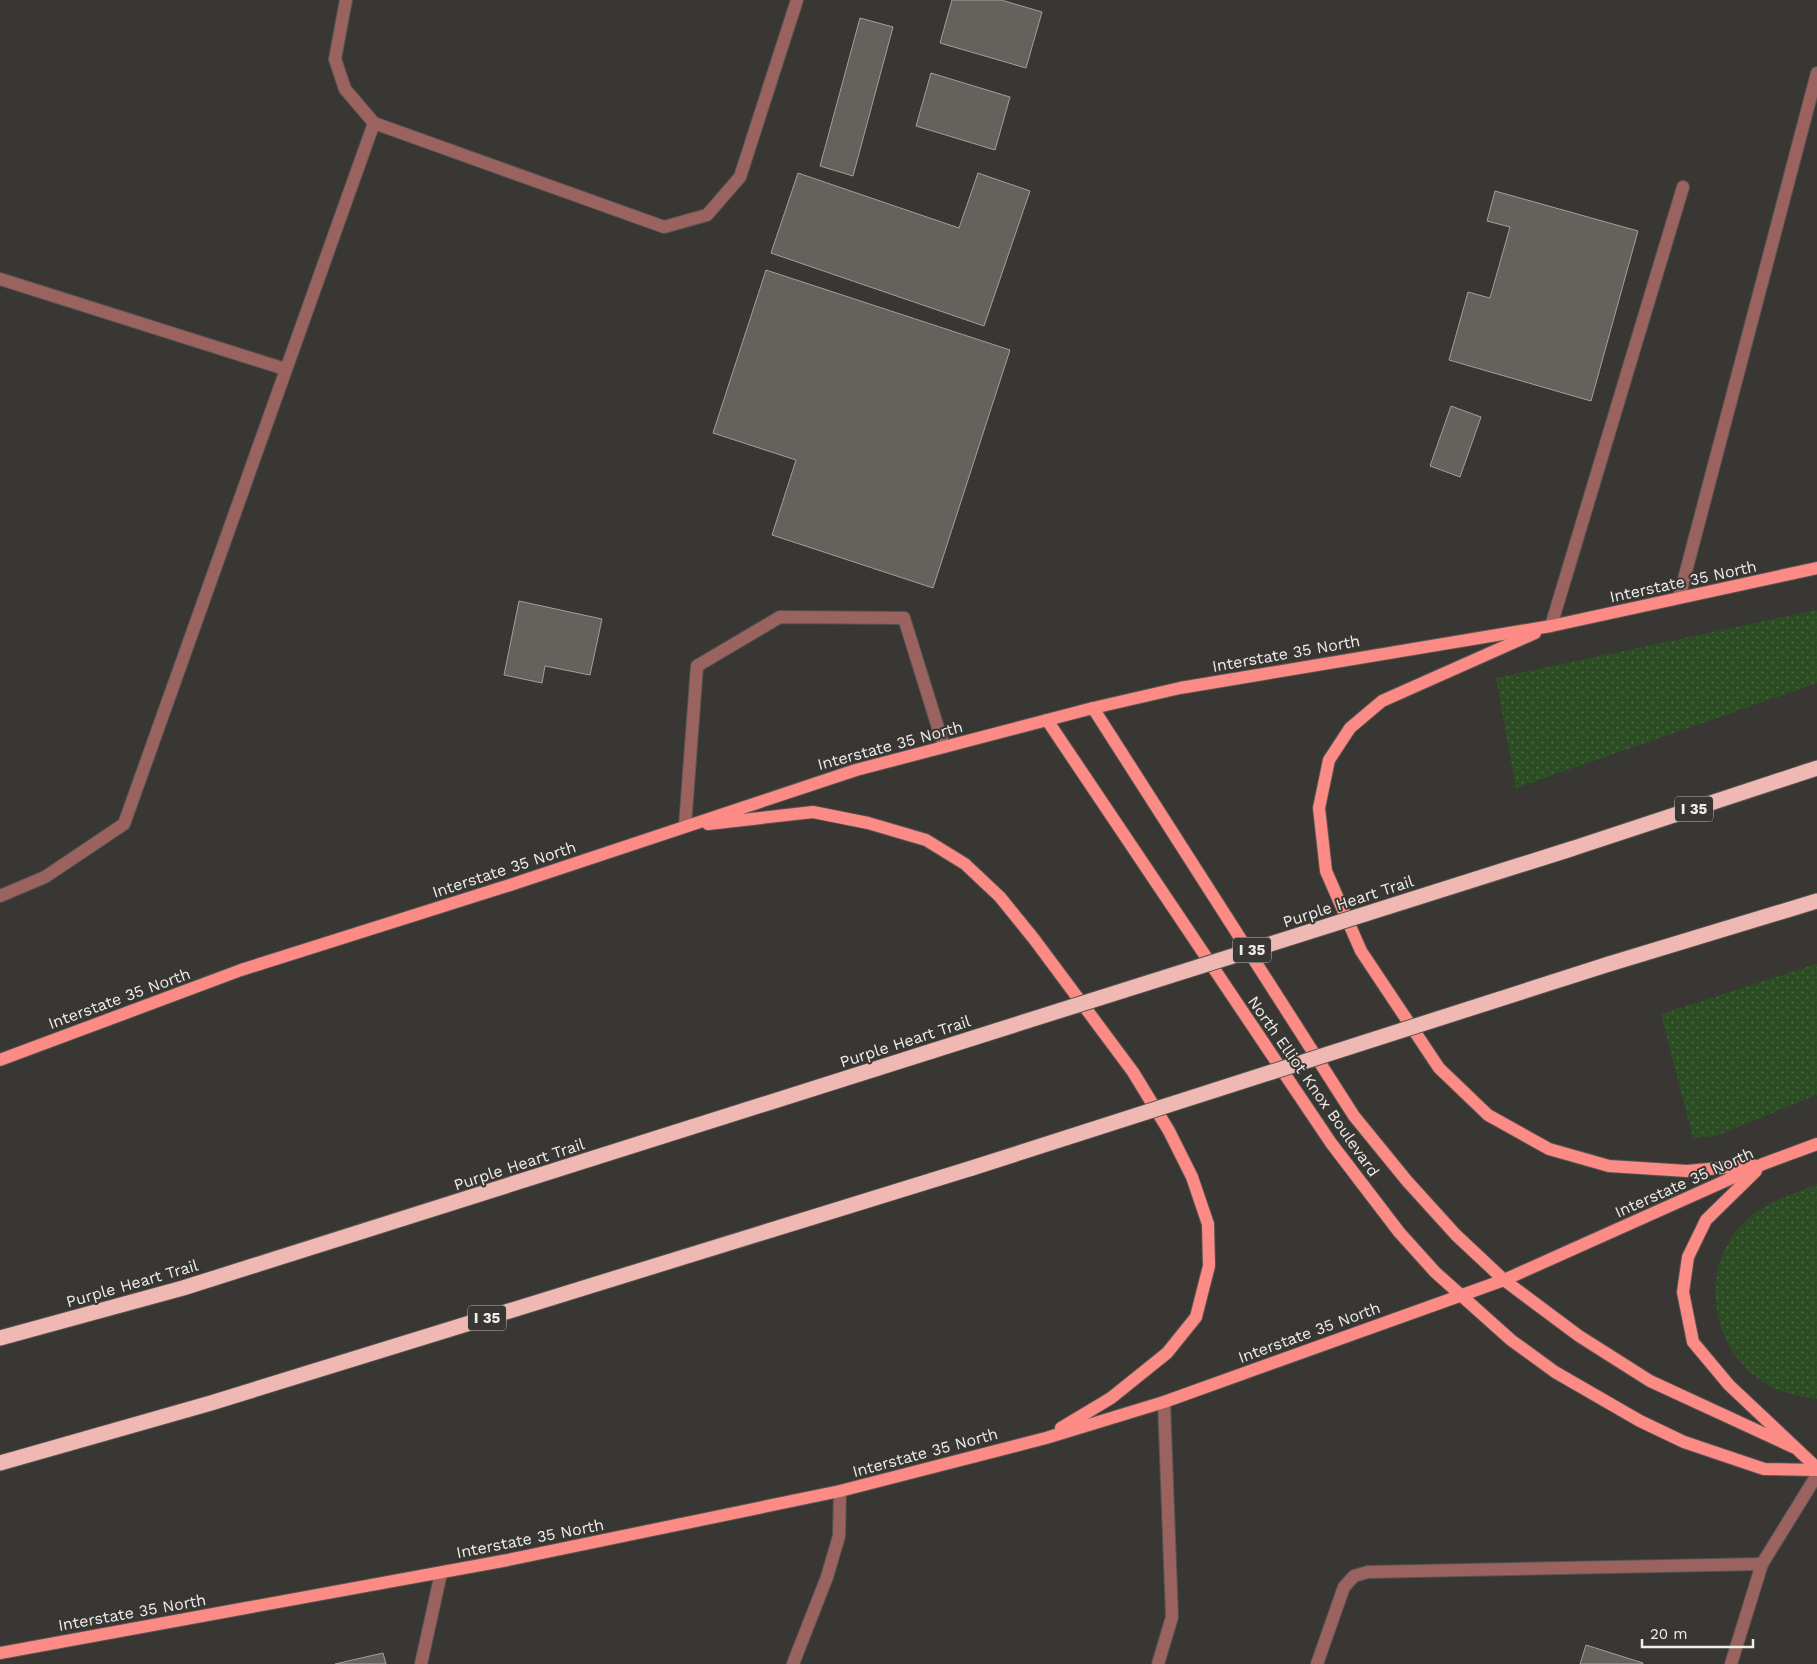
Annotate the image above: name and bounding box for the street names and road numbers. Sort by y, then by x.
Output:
street label: Interstate 35 North [1608,557,1758,606]
street label: Interstate 35 North [1211,631,1362,676]
street label: Interstate 35 North [815,717,965,774]
road number: I 35 [1675,796,1713,822]
street label: Interstate 35 North [430,837,578,902]
street label: Purple Heart Trail [1280,871,1416,932]
road number: I 35 [1233,938,1271,962]
street label: Interstate 35 North [46,964,193,1033]
street label: North Elliot Knox Boulevard [1244,992,1383,1180]
street label: Purple Heart Trail [837,1011,973,1072]
street label: Purple Heart Trail [451,1134,587,1195]
street label: Interstate 35 North [1612,1143,1756,1222]
street label: Purple Heart Trail [64,1256,200,1311]
street label: Interstate 35 North [1236,1298,1383,1367]
road number: I 35 [468,1306,506,1330]
street label: Interstate 35 North [850,1424,1000,1481]
street label: Interstate 35 North [455,1515,605,1562]
street label: Interstate 35 North [57,1590,208,1635]

